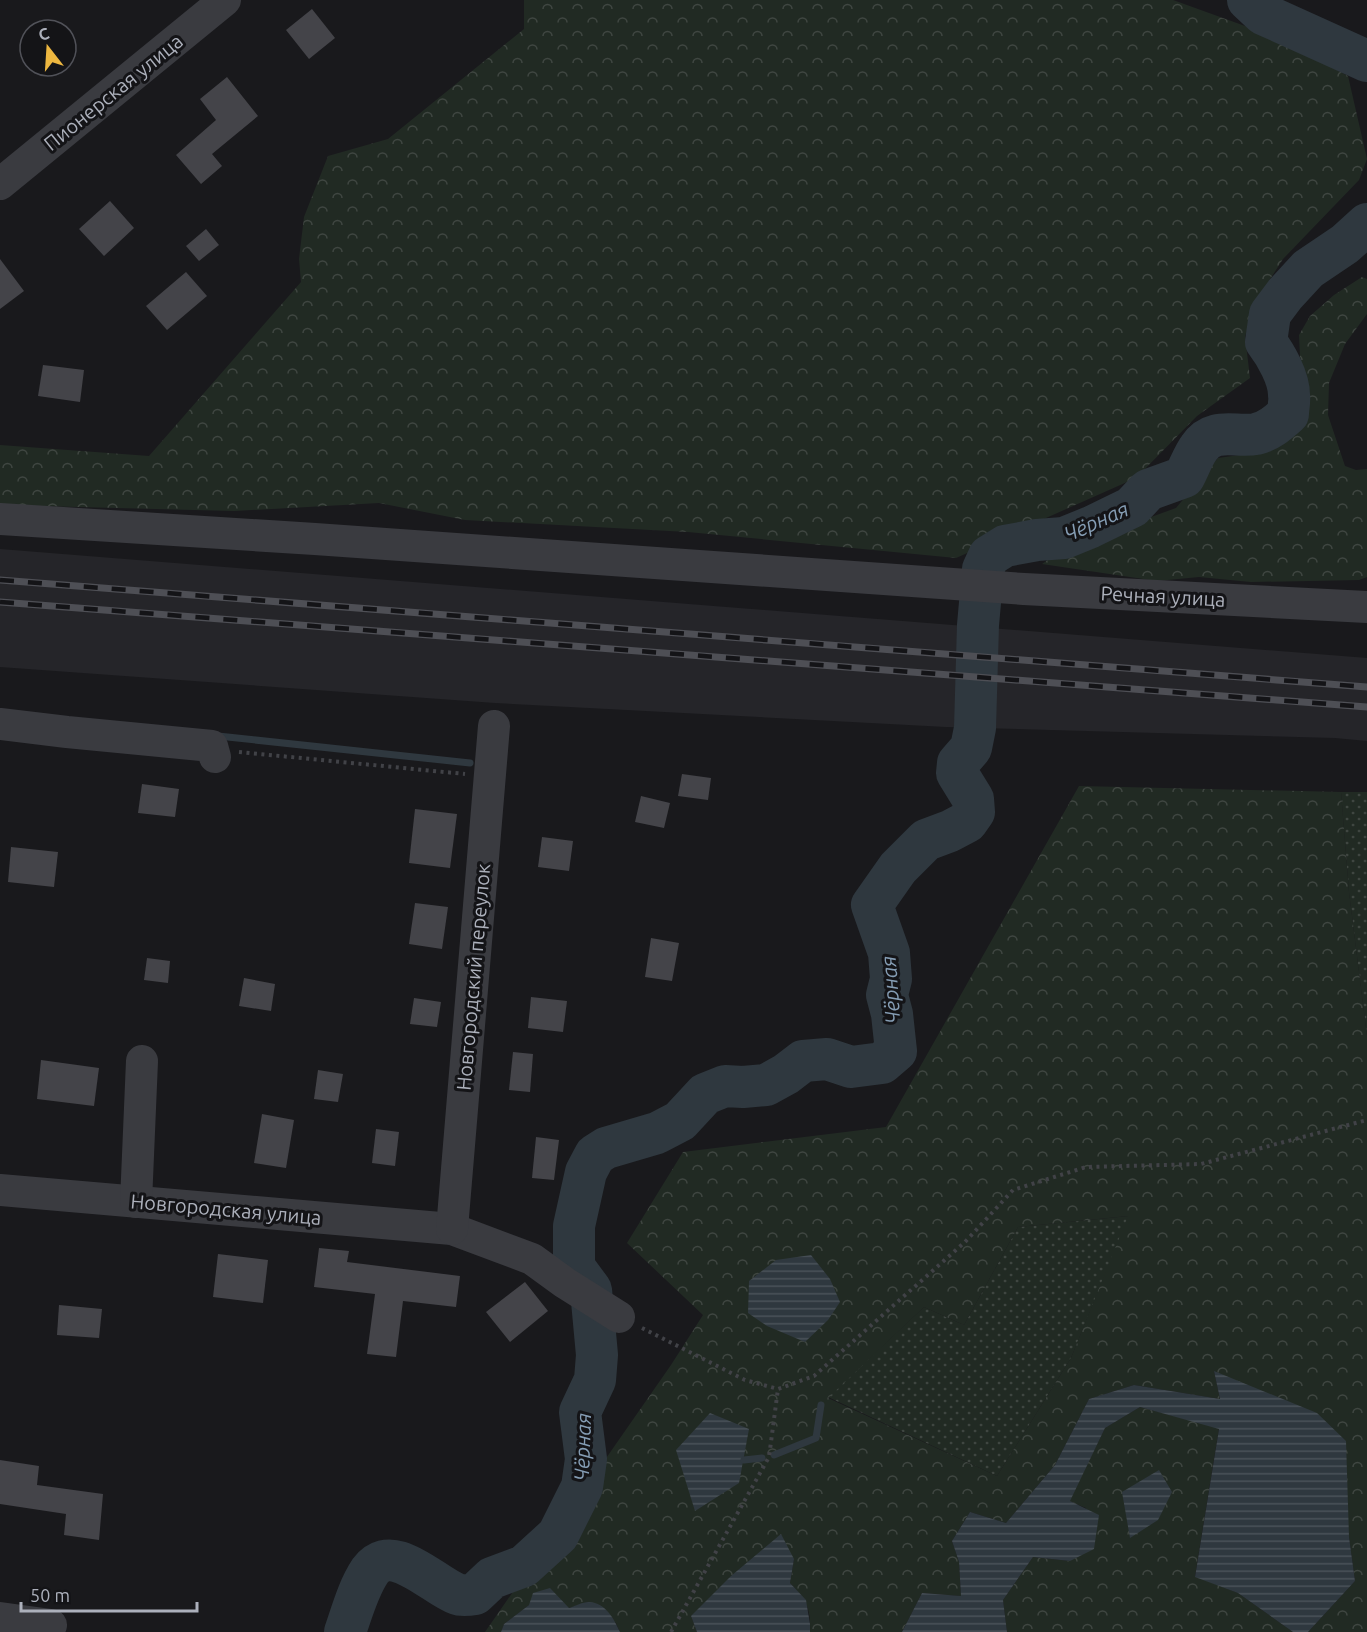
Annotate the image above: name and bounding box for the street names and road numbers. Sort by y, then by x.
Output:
street label: Пионерская улица [39,29,187,155]
street label: Речная улица [1100,581,1226,611]
street label: Новгородский переулок [452,863,494,1091]
street label: Новгородская улица [130,1189,322,1229]

